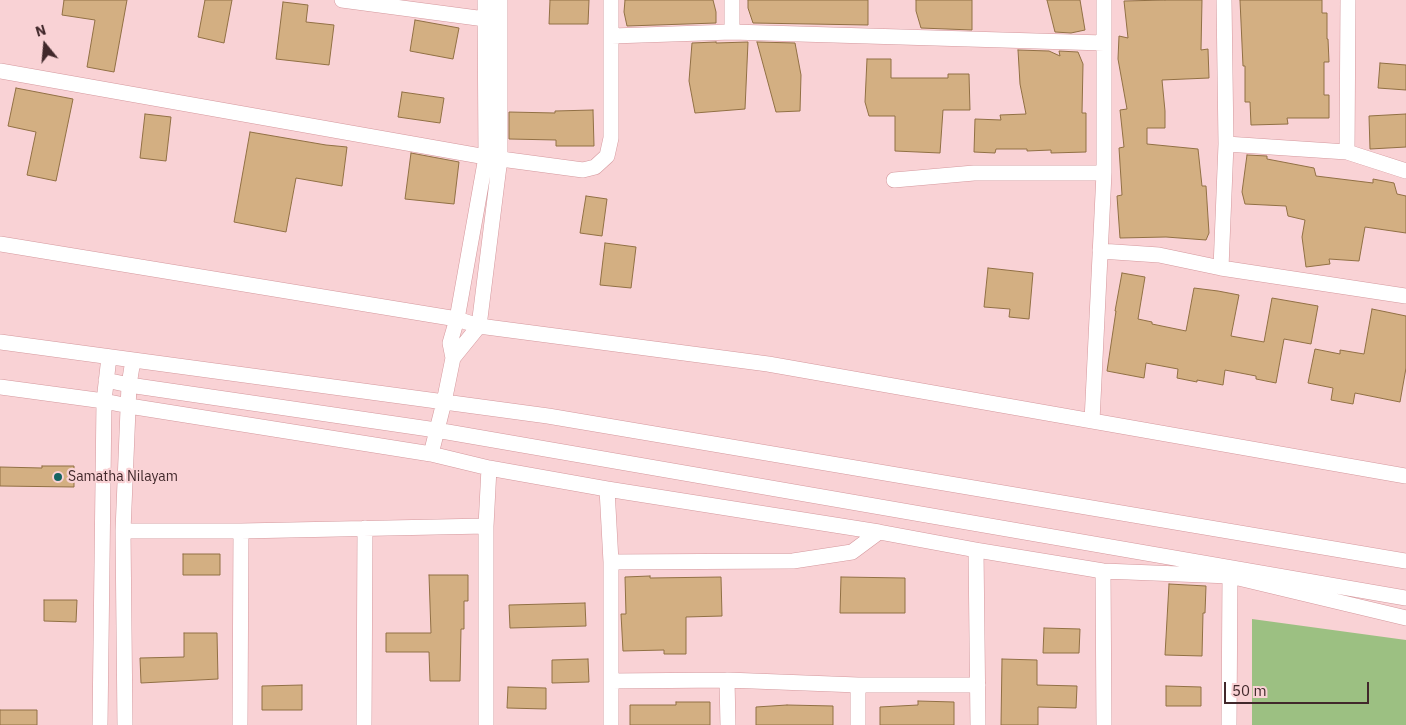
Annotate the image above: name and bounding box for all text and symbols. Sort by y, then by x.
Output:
north arrow [20,20,70,70]
text: N [33,21,48,41]
place label: Samatha Nilayam [68,469,178,485]
marker: Samatha Nilayam [52,471,64,483]
scale bar [1226,672,1371,704]
text: 50 m [1232,681,1267,700]

